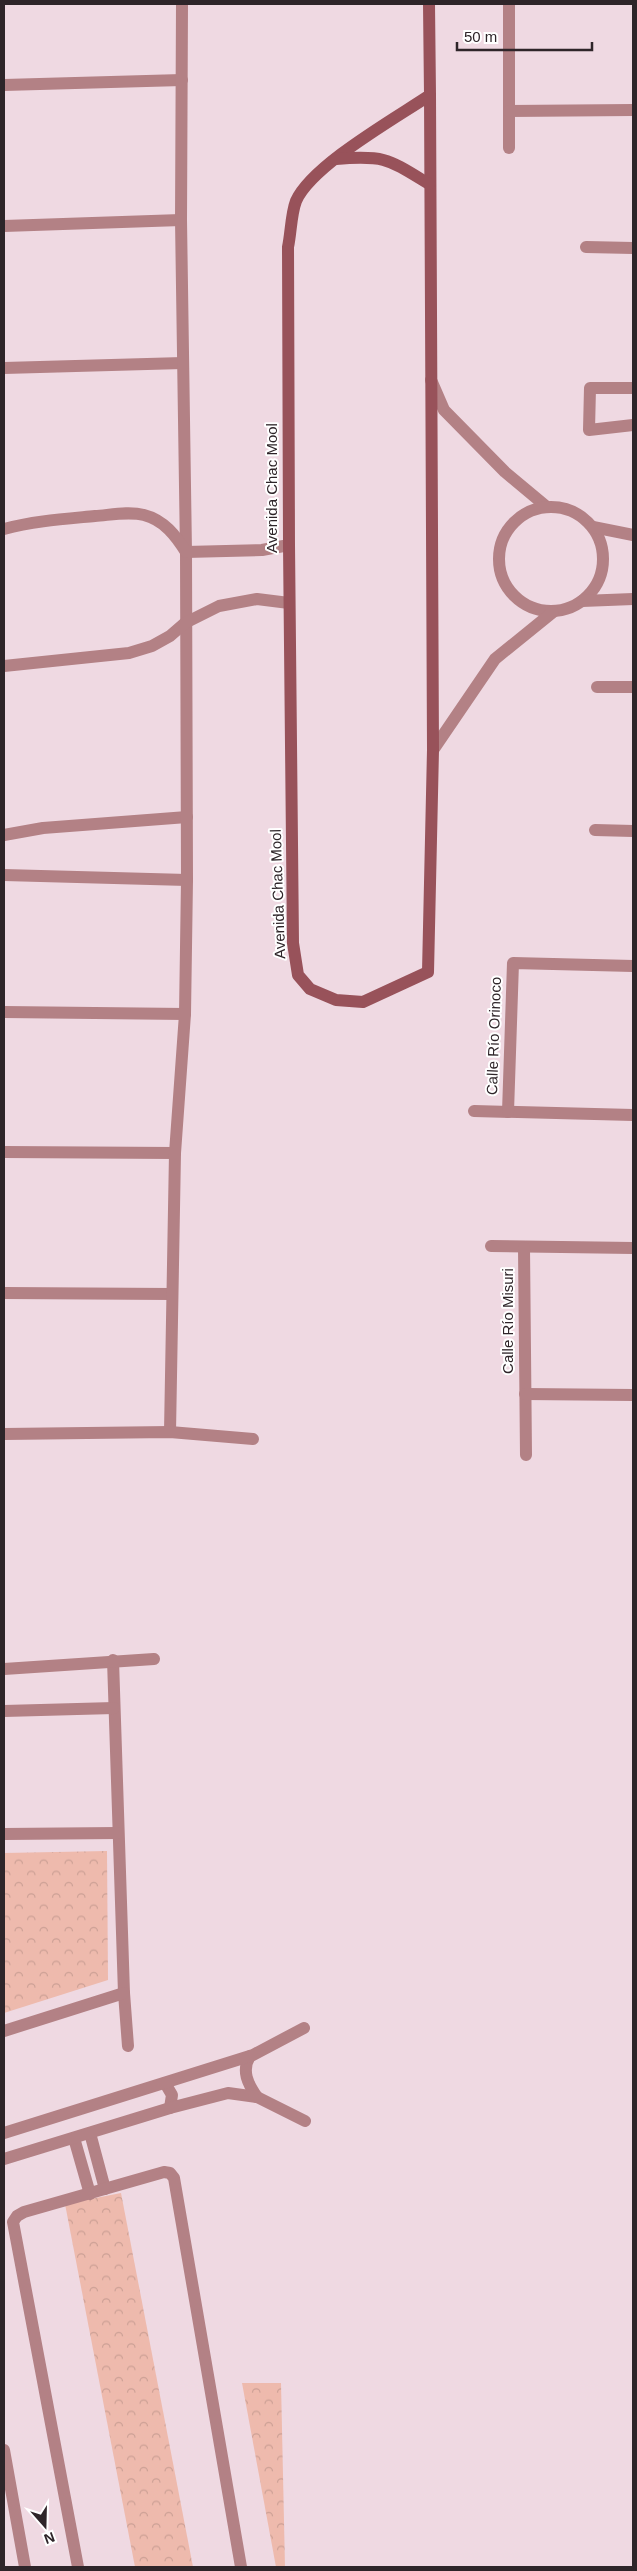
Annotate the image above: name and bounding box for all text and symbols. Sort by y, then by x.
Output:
scale bar [457,20,592,52]
text: 50 m [464,28,497,45]
street label: Avenida Chac Mool [263,423,280,553]
street label: Avenida Chac Mool [267,829,288,959]
street label: Calle Río Orinoco [483,977,504,1095]
street label: Calle Río Misuri [499,1268,516,1374]
north arrow [20,2501,70,2551]
text: N [42,2529,57,2547]

